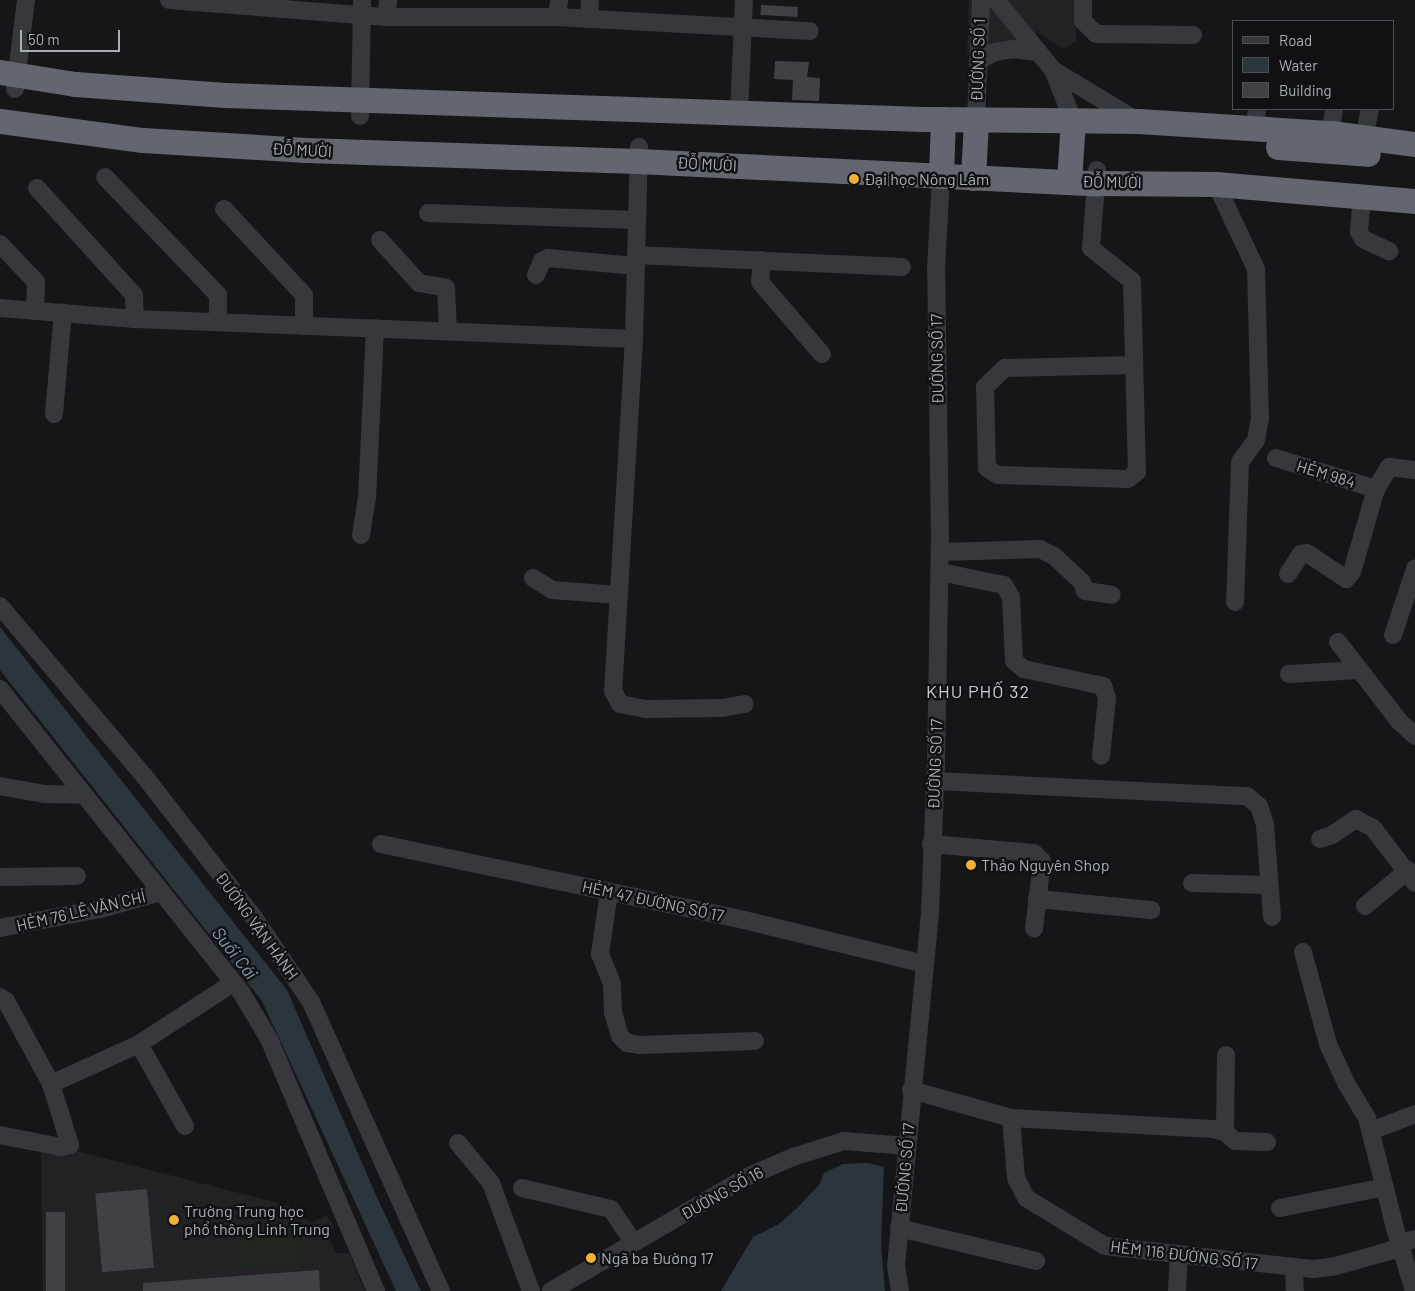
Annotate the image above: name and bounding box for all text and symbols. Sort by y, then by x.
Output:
street label: ĐƯỜNG SỐ 1 [967,18,989,102]
scale bar [22,20,122,52]
legend [1232,20,1395,110]
text: 50 m [28,30,60,48]
text: Road [1279,31,1312,49]
text: Water [1279,56,1318,74]
text: Building [1279,81,1332,99]
street label: ĐỖ MƯỜI [272,139,332,161]
street label: ĐỖ MƯỜI [677,153,737,175]
place label: Đại học Nông Lâm [864,169,989,189]
street label: ĐỖ MƯỜI [1082,172,1142,192]
marker: Đại học Nông Lâm [848,173,860,185]
street label: ĐƯỜNG SỐ 17 [927,314,947,404]
street label: HẺM 984 [1294,456,1358,492]
district label: KHU PHỐ 32 [925,680,1031,702]
street label: ĐƯỜNG SỐ 17 [924,718,946,810]
place label: Thảo Nguyên Shop [981,855,1110,875]
marker: Thảo Nguyên Shop [965,859,977,871]
street label: ĐƯỜNG VẬN HÀNH [212,869,302,983]
street label: HẺM 47 ĐƯỜNG SỐ 17 [580,877,726,925]
street label: HẺM 76 LÊ VĂN CHÍ [15,887,147,935]
water label: Suối Cái [208,922,262,984]
street label: ĐƯỜNG SỐ 17 [891,1122,919,1214]
street label: ĐƯỜNG SỐ 16 [677,1163,767,1223]
place label: Trường Trung học phổ thông Linh Trung [184,1201,330,1239]
marker: Trường Trung học phổ thông Linh Trung [168,1214,180,1226]
street label: HẺM 116 ĐƯỜNG SỐ 17 [1109,1236,1259,1274]
place label: Ngã ba Đường 17 [601,1248,713,1268]
marker: Ngã ba Đường 17 [585,1252,597,1264]

